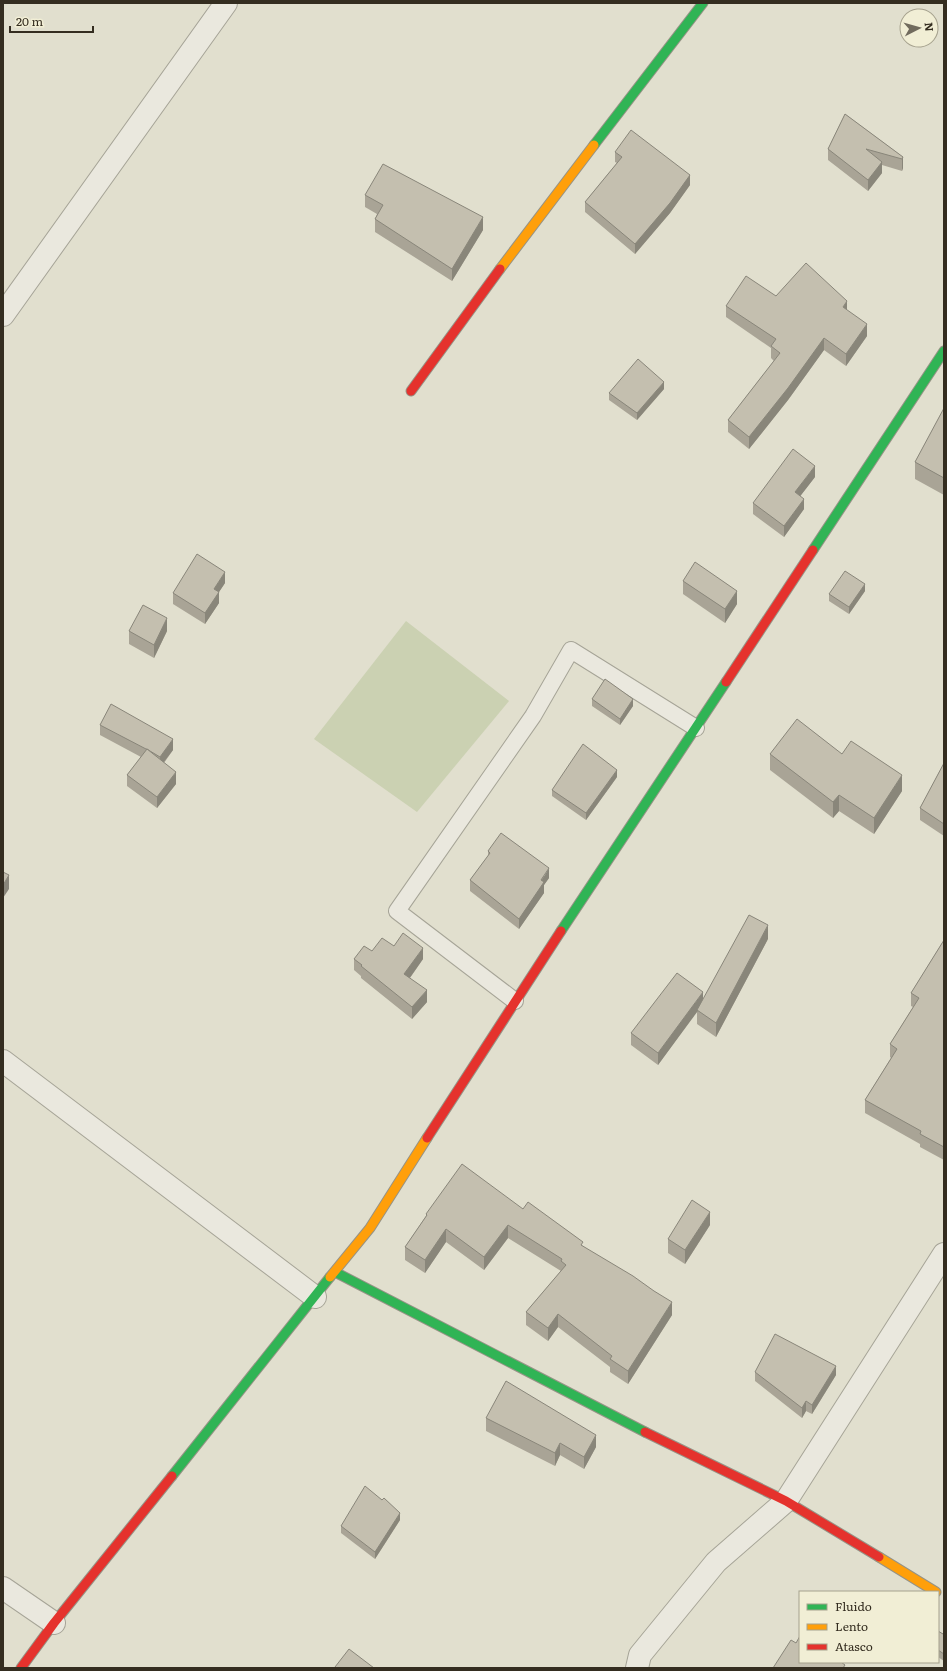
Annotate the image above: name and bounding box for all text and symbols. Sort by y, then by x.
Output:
scale bar [10,8,93,34]
north arrow [899,8,939,48]
text: 20 m [16,12,43,30]
text: N [922,21,938,32]
legend [799,1591,939,1663]
text: Fluido [835,1597,872,1615]
text: Lento [835,1617,868,1635]
text: Atasco [835,1637,873,1655]

